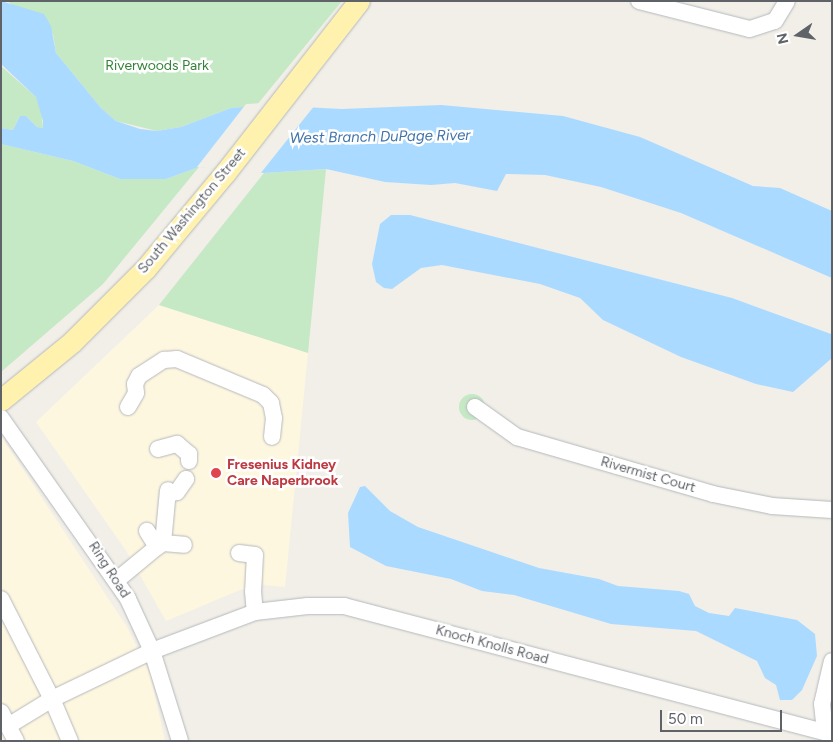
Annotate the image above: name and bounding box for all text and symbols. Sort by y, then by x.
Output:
north arrow [773,10,823,60]
text: N [773,31,792,46]
park label: Riverwoods Park [105,58,209,74]
water label: West Branch DuPage River [289,126,471,148]
street label: South Washington Street [135,145,249,277]
street label: Rivermist Court [599,453,697,497]
place label: Fresenius Kidney Care Naperbrook [227,457,338,490]
marker: Fresenius Kidney Care Naperbrook [209,466,223,480]
street label: Ring Road [85,539,133,601]
street label: Knoch Knolls Road [434,622,550,668]
scale bar [663,700,786,732]
text: 50 m [668,710,703,728]

